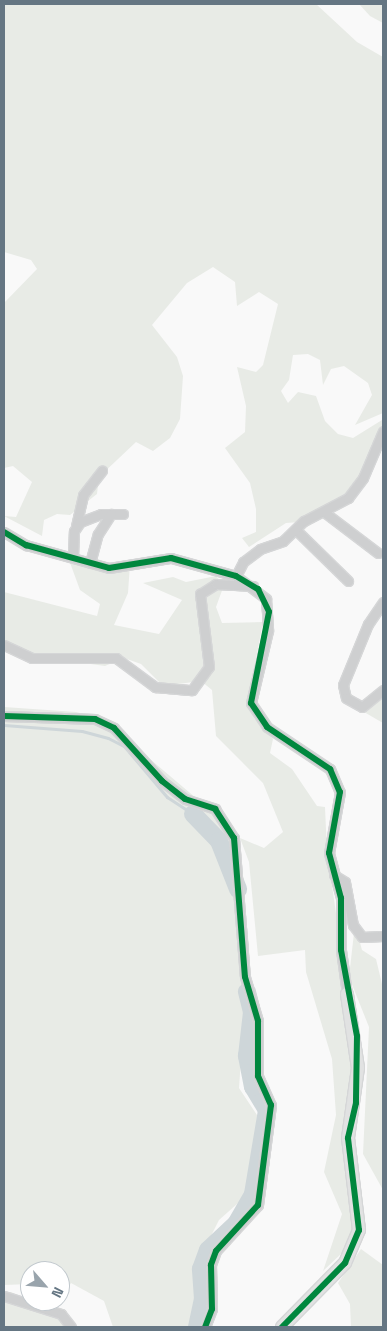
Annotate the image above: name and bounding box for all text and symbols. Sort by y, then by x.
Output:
north arrow [20,1261,70,1311]
text: N [47,1284,68,1301]

